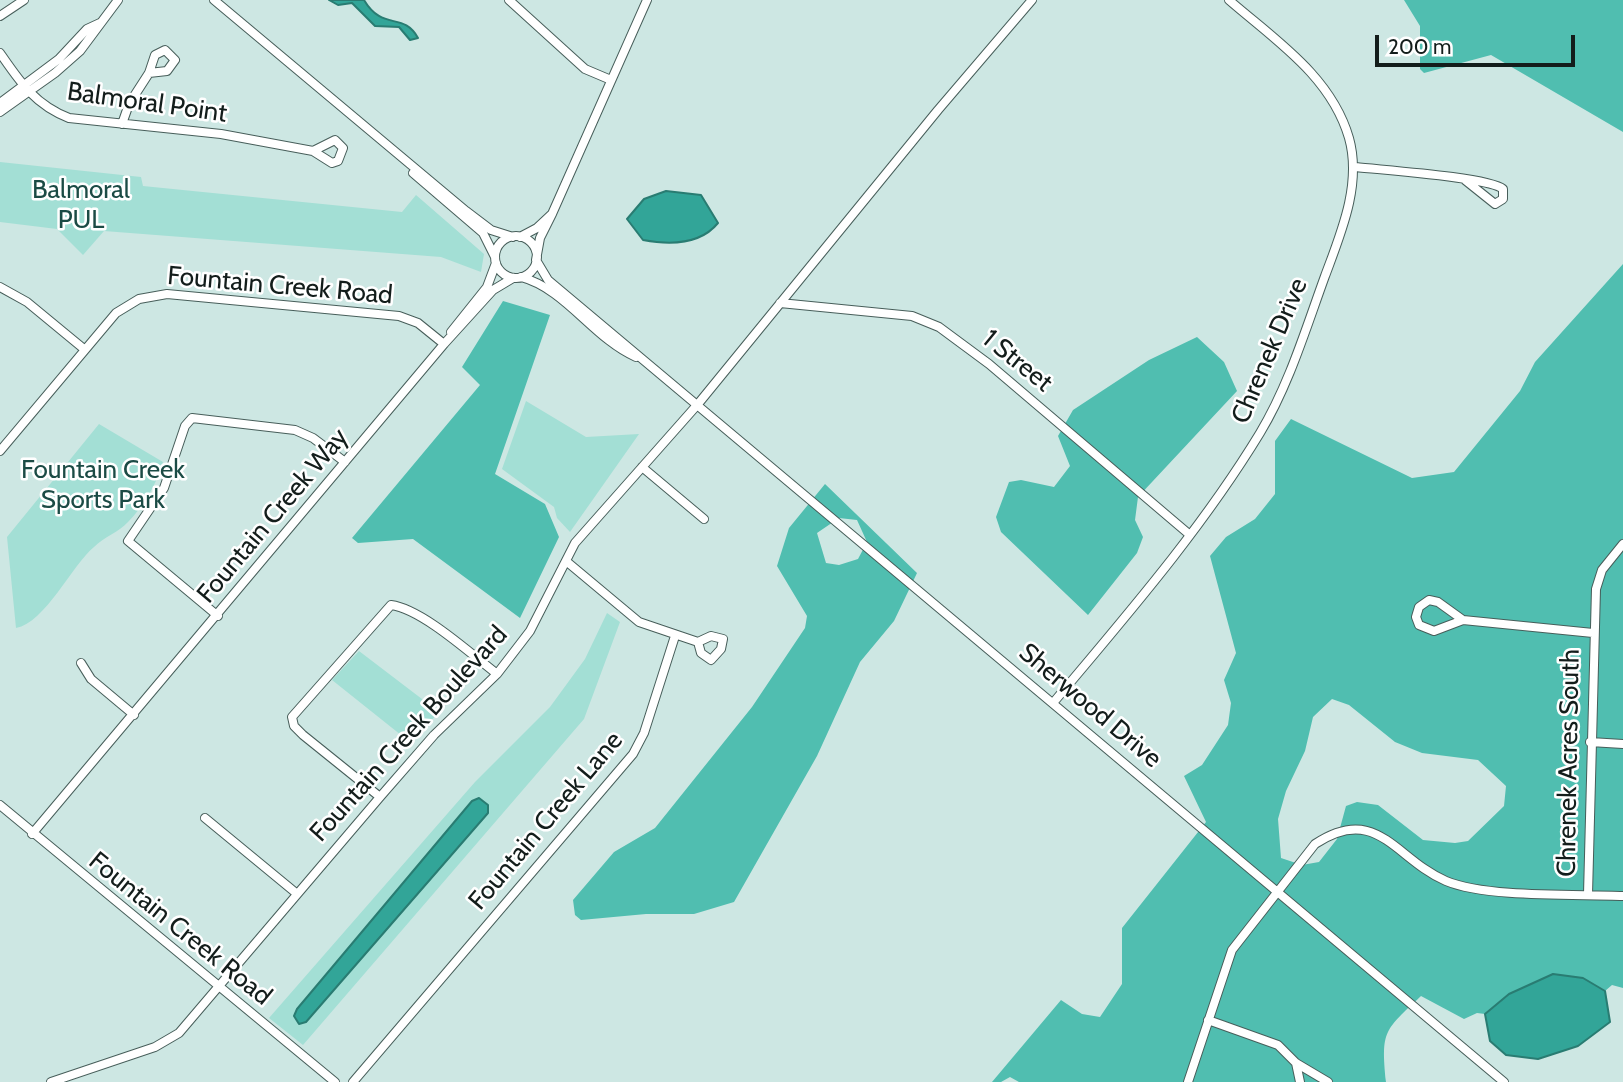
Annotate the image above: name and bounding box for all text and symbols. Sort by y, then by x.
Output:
scale bar [1378,21,1578,65]
text: 200 m [1388,34,1451,59]
street label: Balmoral Point [65,76,229,130]
park label: Balmoral PUL [32,174,130,235]
street label: Fountain Creek Road [166,261,394,311]
street label: Chrenek Drive [1225,274,1315,428]
street label: 1 Street [976,323,1058,399]
street label: Fountain Creek Way [191,422,355,610]
park label: Fountain Creek Sports Park [21,454,185,516]
street label: Fountain Creek Boulevard [304,620,514,848]
street label: Sherwood Drive [1012,637,1168,775]
street label: Chrenek Acres South [1551,649,1587,877]
street label: Fountain Creek Lane [462,726,630,916]
street label: Fountain Creek Road [82,846,278,1012]

